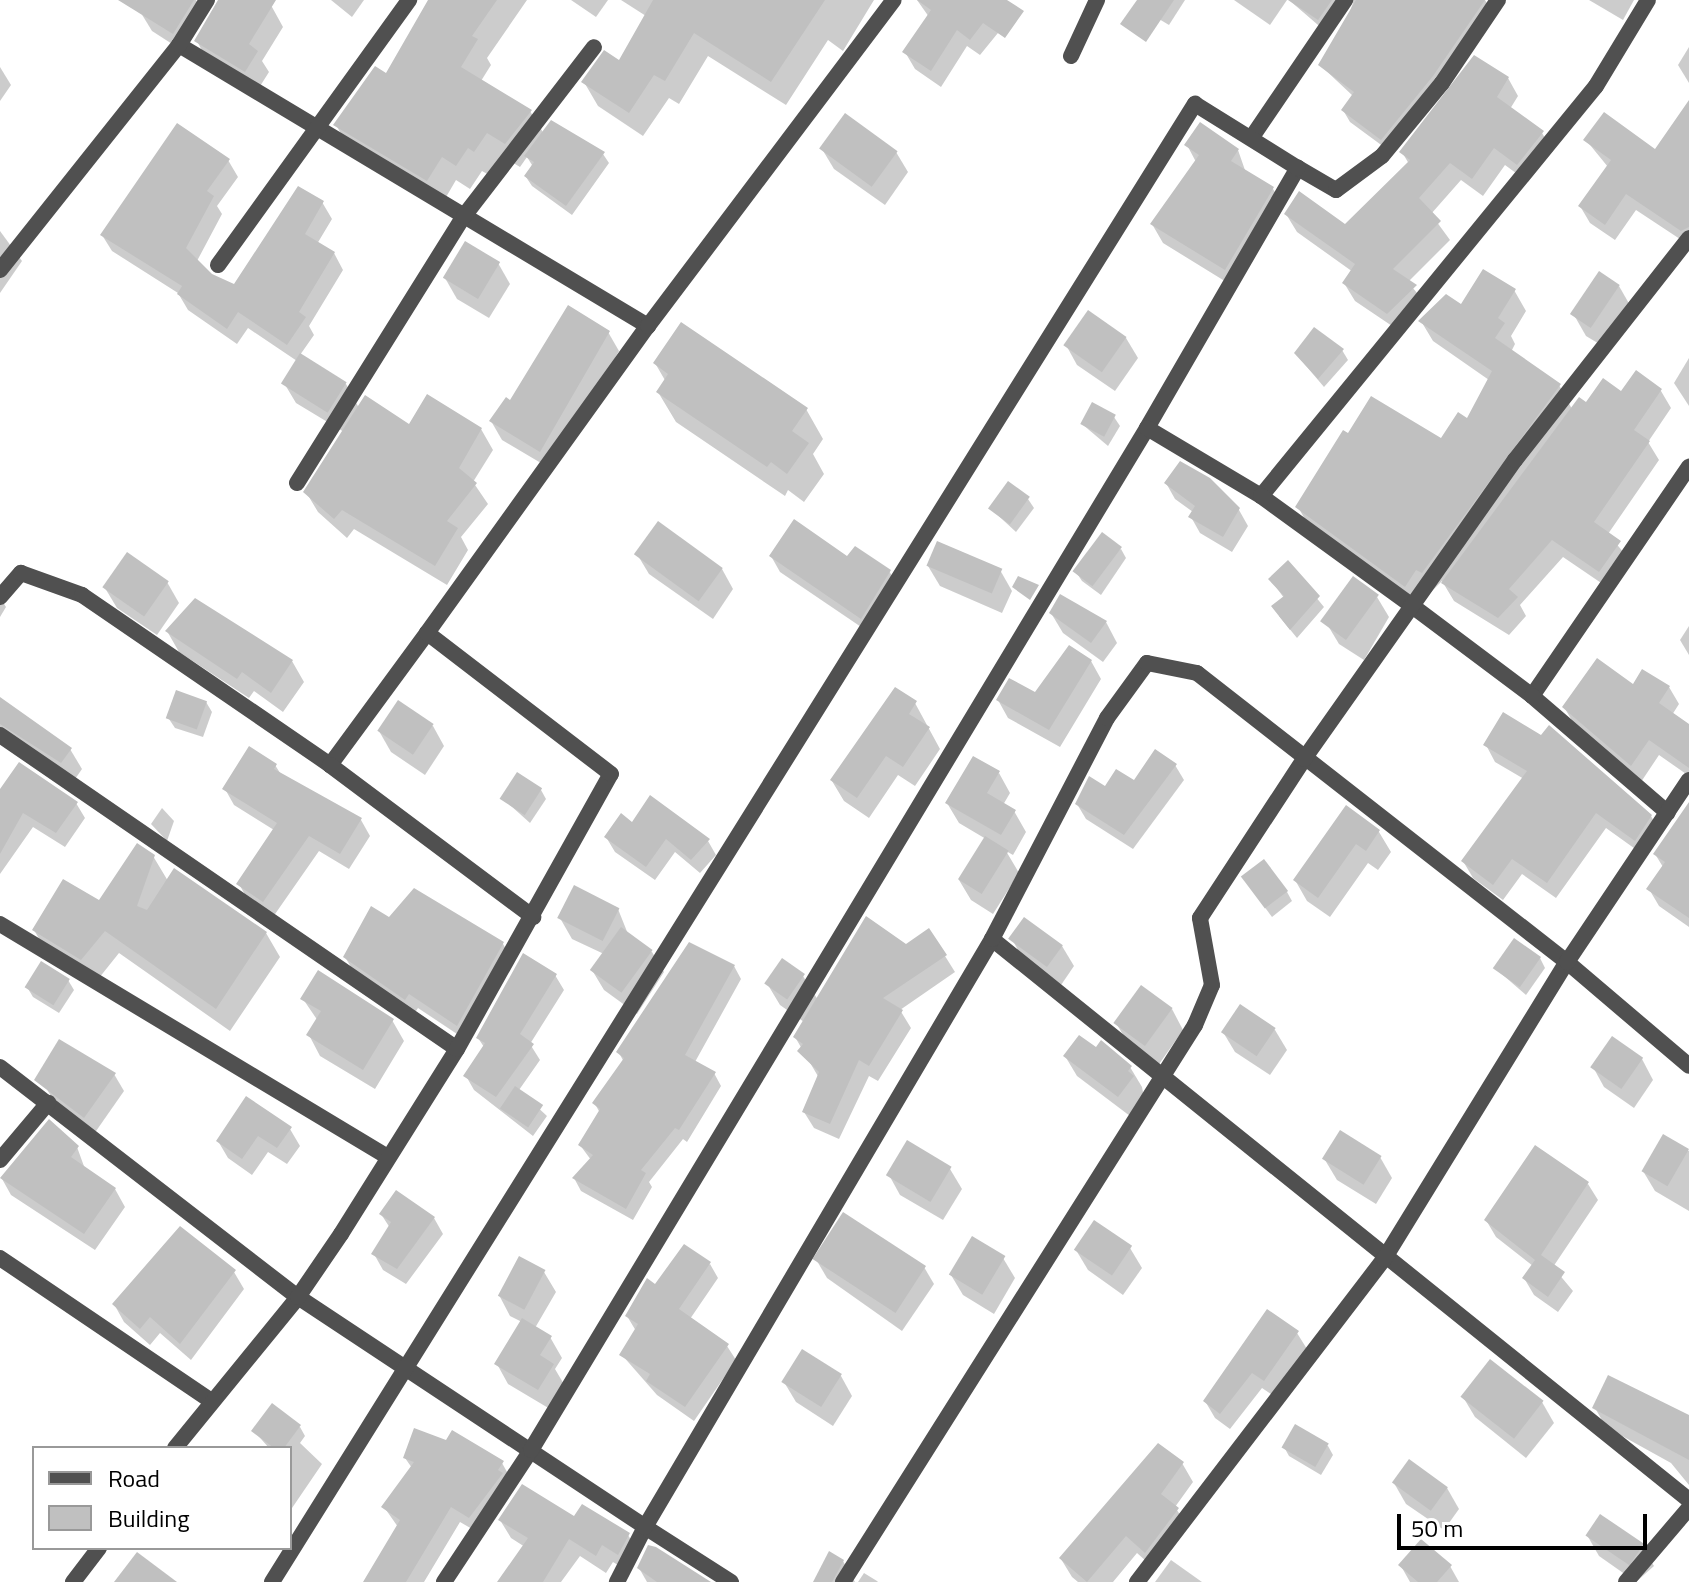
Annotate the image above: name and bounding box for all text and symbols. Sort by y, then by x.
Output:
legend [32,1446,292,1550]
text: Road [108,1460,160,1496]
scale bar [1401,1498,1651,1548]
text: Building [108,1500,190,1536]
text: 50 m [1411,1510,1463,1546]

